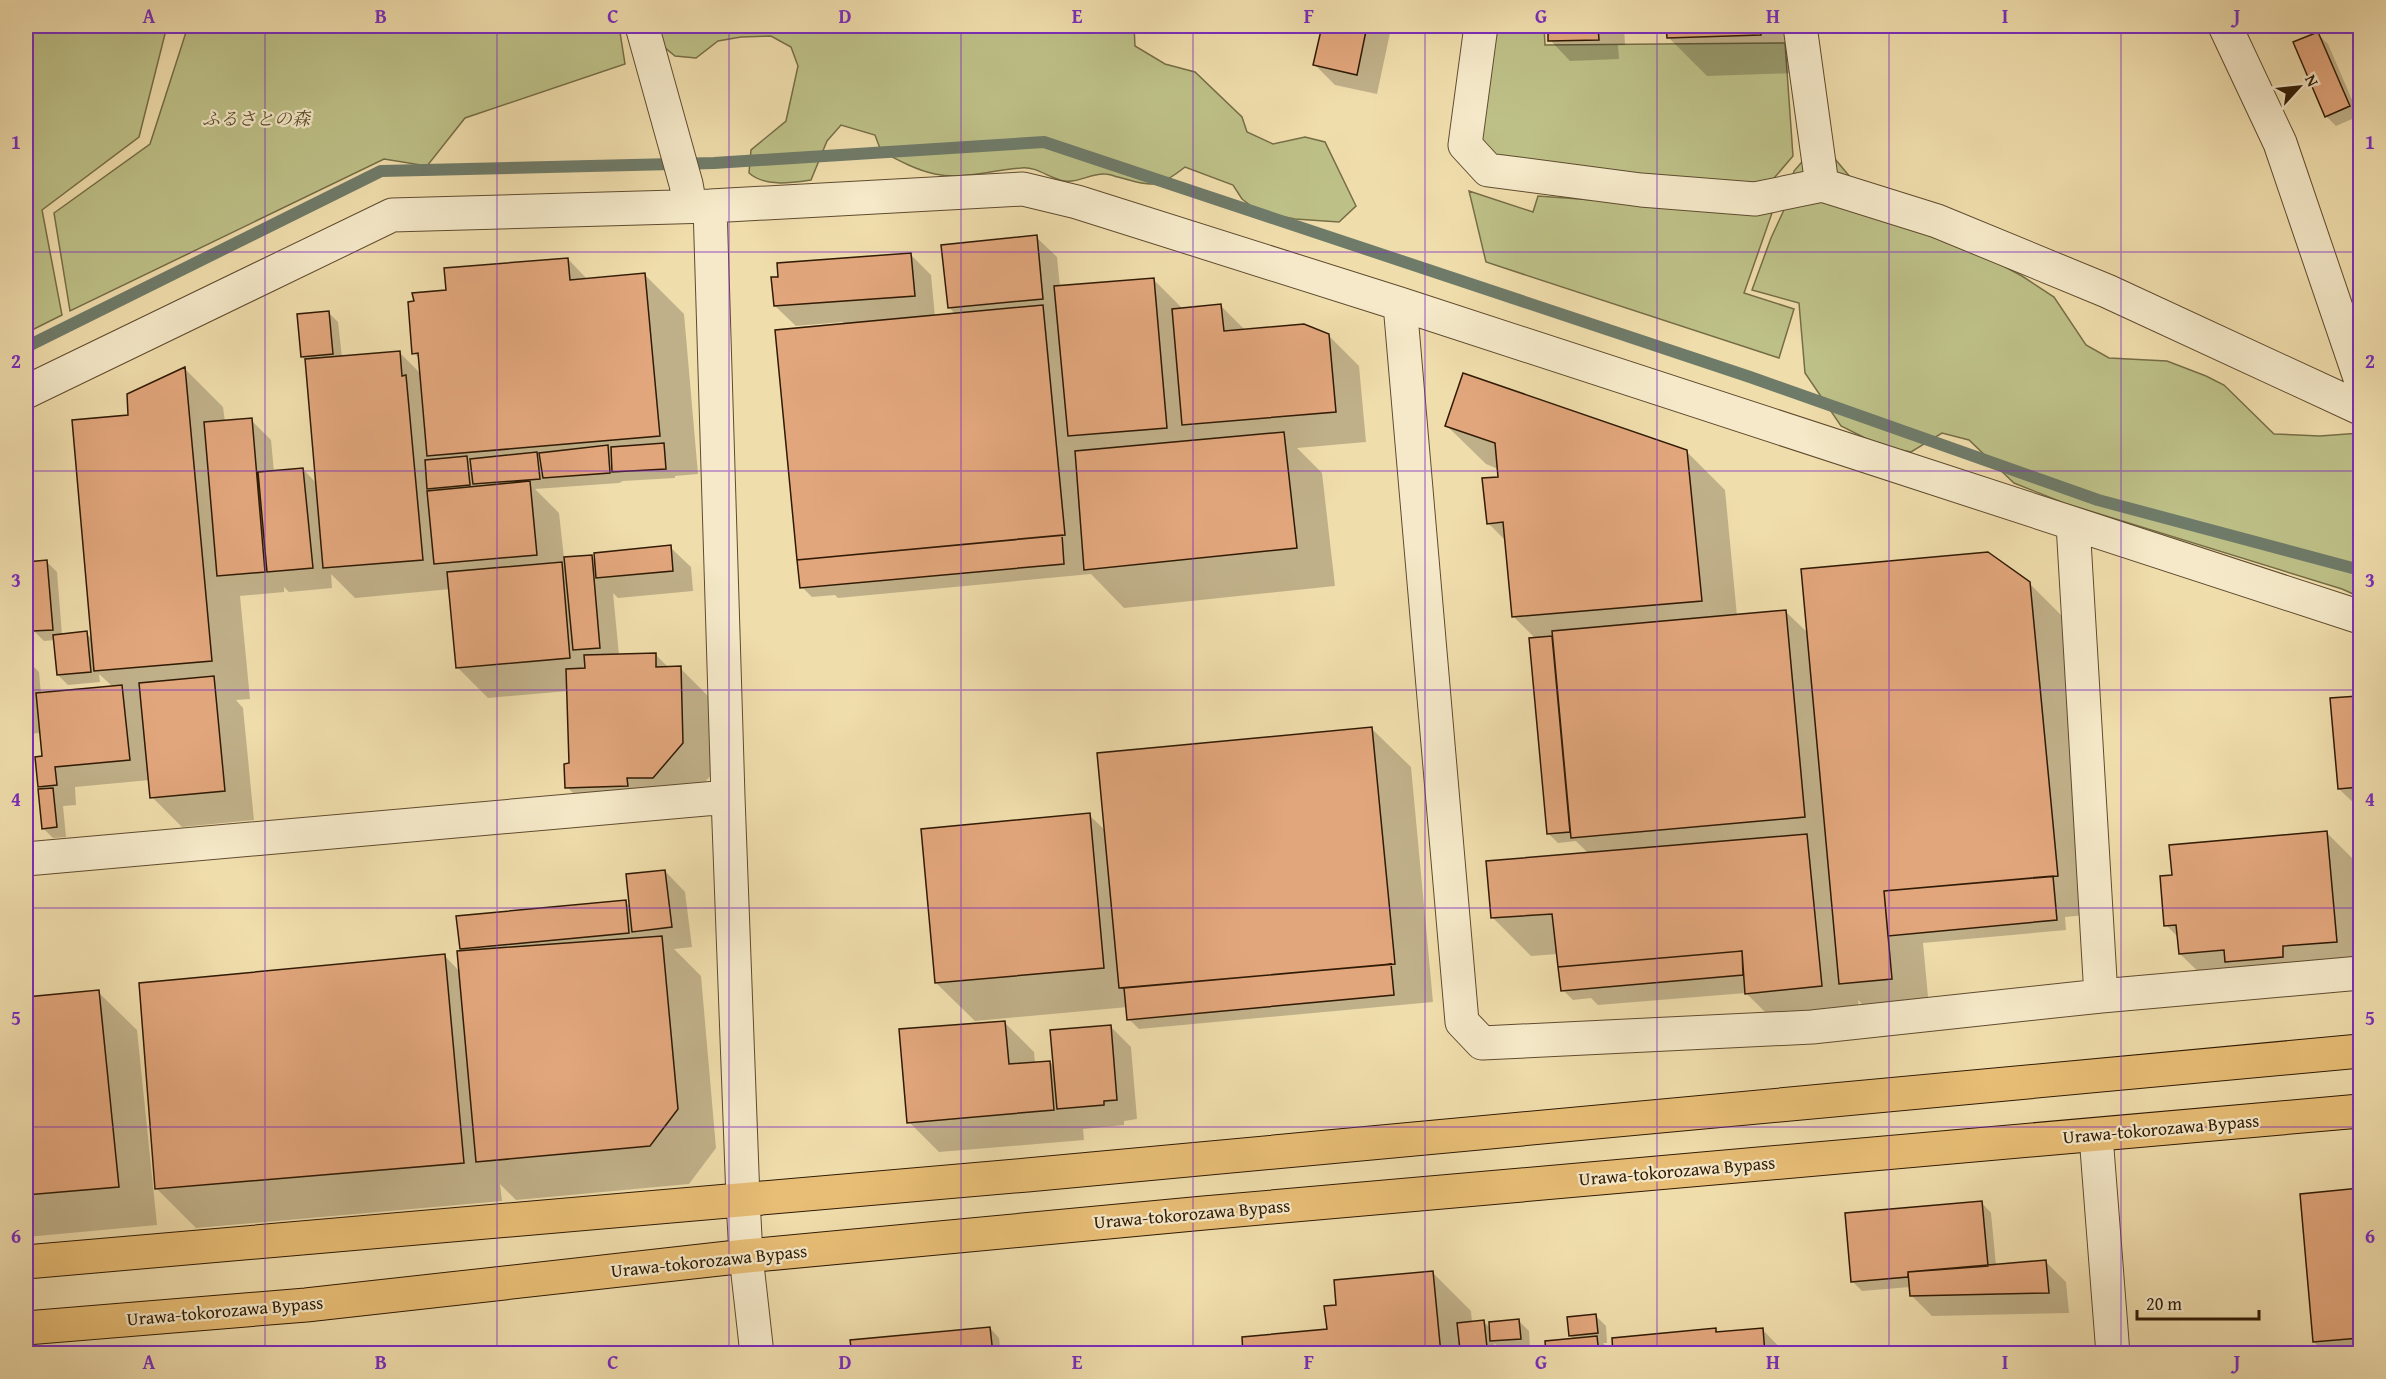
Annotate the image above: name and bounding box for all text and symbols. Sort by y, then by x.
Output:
text: A [143,1,156,30]
text: B [375,1,387,30]
text: C [607,1,619,30]
text: D [838,1,852,30]
text: E [1072,1,1083,30]
text: F [1304,1,1314,30]
text: G [1535,1,1547,30]
text: H [1766,1,1780,30]
text: I [2002,1,2008,30]
text: J [2231,1,2241,30]
north arrow [2269,57,2329,117]
text: N [2299,70,2326,91]
park label: ふるさとの森 [202,105,312,132]
text: 1 [11,127,21,156]
text: 1 [2365,127,2375,156]
text: 2 [11,346,21,375]
text: 2 [2365,346,2375,375]
text: 3 [11,565,21,594]
text: 3 [2365,565,2375,594]
text: 4 [11,784,21,813]
text: 4 [2365,784,2375,813]
text: 5 [11,1003,21,1032]
text: 5 [2365,1003,2375,1032]
street label: Urawa-tokorozawa Bypass [2062,1106,2260,1151]
street label: Urawa-tokorozawa Bypass [1578,1148,1776,1193]
street label: Urawa-tokorozawa Bypass [1093,1191,1291,1236]
text: 6 [11,1221,21,1250]
text: 6 [2365,1221,2375,1250]
street label: Urawa-tokorozawa Bypass [610,1237,808,1284]
scale bar [2137,1283,2258,1321]
street label: Urawa-tokorozawa Bypass [126,1288,324,1333]
text: 20 m [2146,1290,2182,1317]
text: A [143,1347,156,1376]
text: B [375,1347,387,1376]
text: C [607,1347,619,1376]
text: D [838,1347,852,1376]
text: E [1072,1347,1083,1376]
text: F [1304,1347,1314,1376]
text: G [1535,1347,1547,1376]
text: H [1766,1347,1780,1376]
text: I [2002,1347,2008,1376]
text: J [2231,1347,2241,1376]

